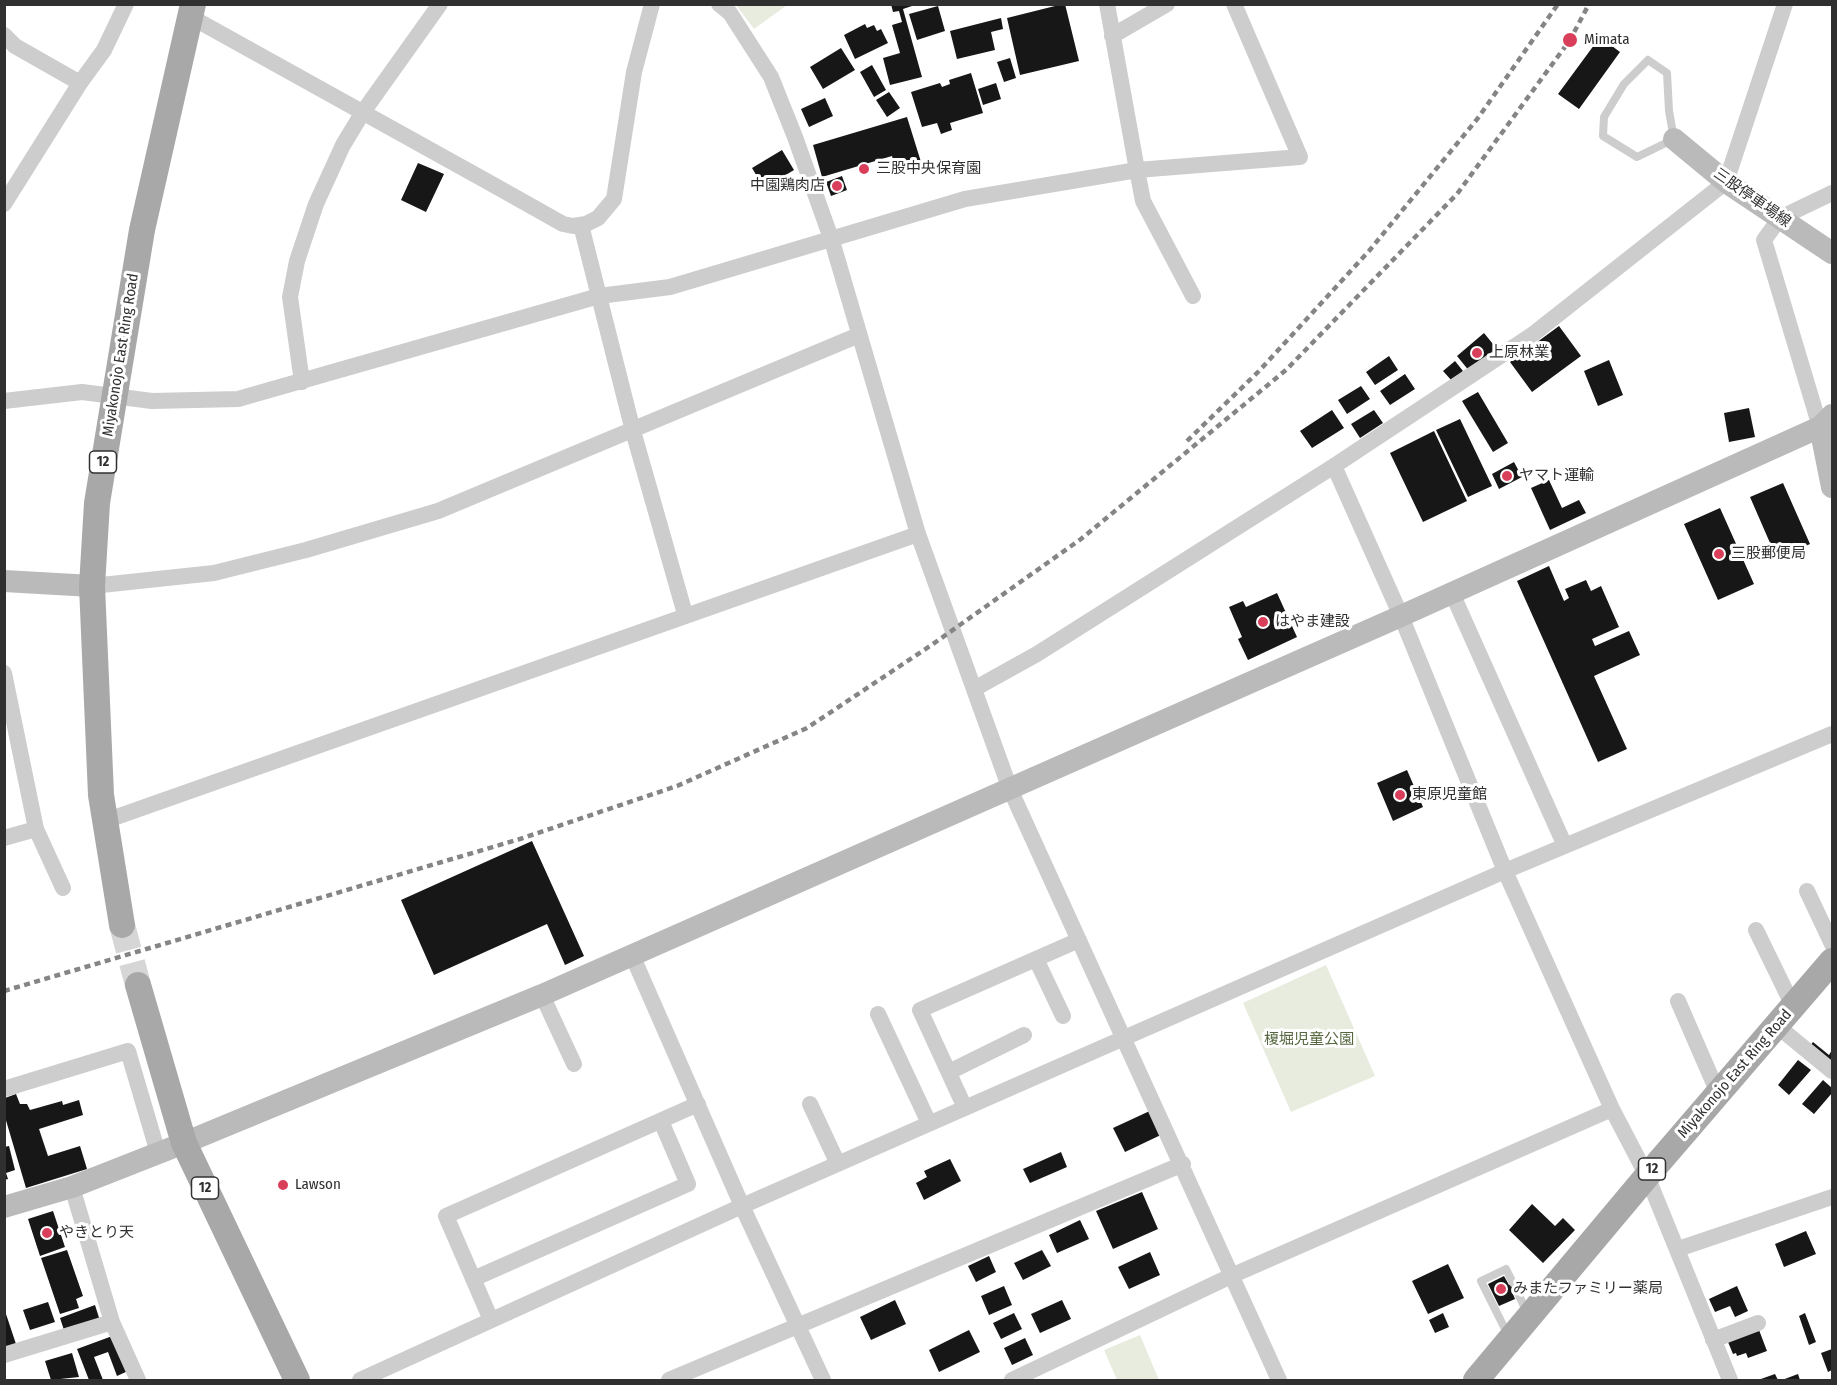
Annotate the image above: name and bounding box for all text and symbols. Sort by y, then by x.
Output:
marker: Mimata [1561,31,1579,49]
place label: Mimata [1584,31,1629,49]
place label: 三股中央保育園 [876,160,981,178]
marker: 三股中央保育園 [857,162,871,176]
street label: 三股停車場線 [1710,165,1794,231]
place label: 中園鶏肉店 [750,177,825,195]
marker: 中園鶏肉店 [830,179,844,193]
street label: Miyakonojo East Ring Road [99,272,143,438]
place label: 上原林業 [1489,344,1549,362]
marker: 上原林業 [1470,346,1484,360]
road number: 12 [90,451,116,473]
place label: ヤマト運輸 [1519,467,1594,485]
marker: ヤマト運輸 [1500,469,1514,483]
place label: 三股郵便局 [1731,545,1806,563]
marker: 三股郵便局 [1712,547,1726,561]
place label: はやま建設 [1275,613,1350,631]
marker: はやま建設 [1256,615,1270,629]
place label: 東原児童館 [1412,786,1487,804]
marker: 東原児童館 [1393,788,1407,802]
street label: Miyakonojo East Ring Road [1674,1006,1796,1142]
park label: 榎堀児童公園 [1264,1031,1354,1049]
road number: 12 [1638,1158,1666,1180]
place label: Lawson [295,1176,341,1194]
road number: 12 [192,1177,218,1199]
marker: Lawson [276,1178,290,1192]
place label: やきとり天 [59,1224,134,1242]
marker: やきとり天 [40,1226,54,1240]
place label: みまたファミリー薬局 [1513,1280,1663,1298]
marker: みまたファミリー薬局 [1494,1282,1508,1296]

